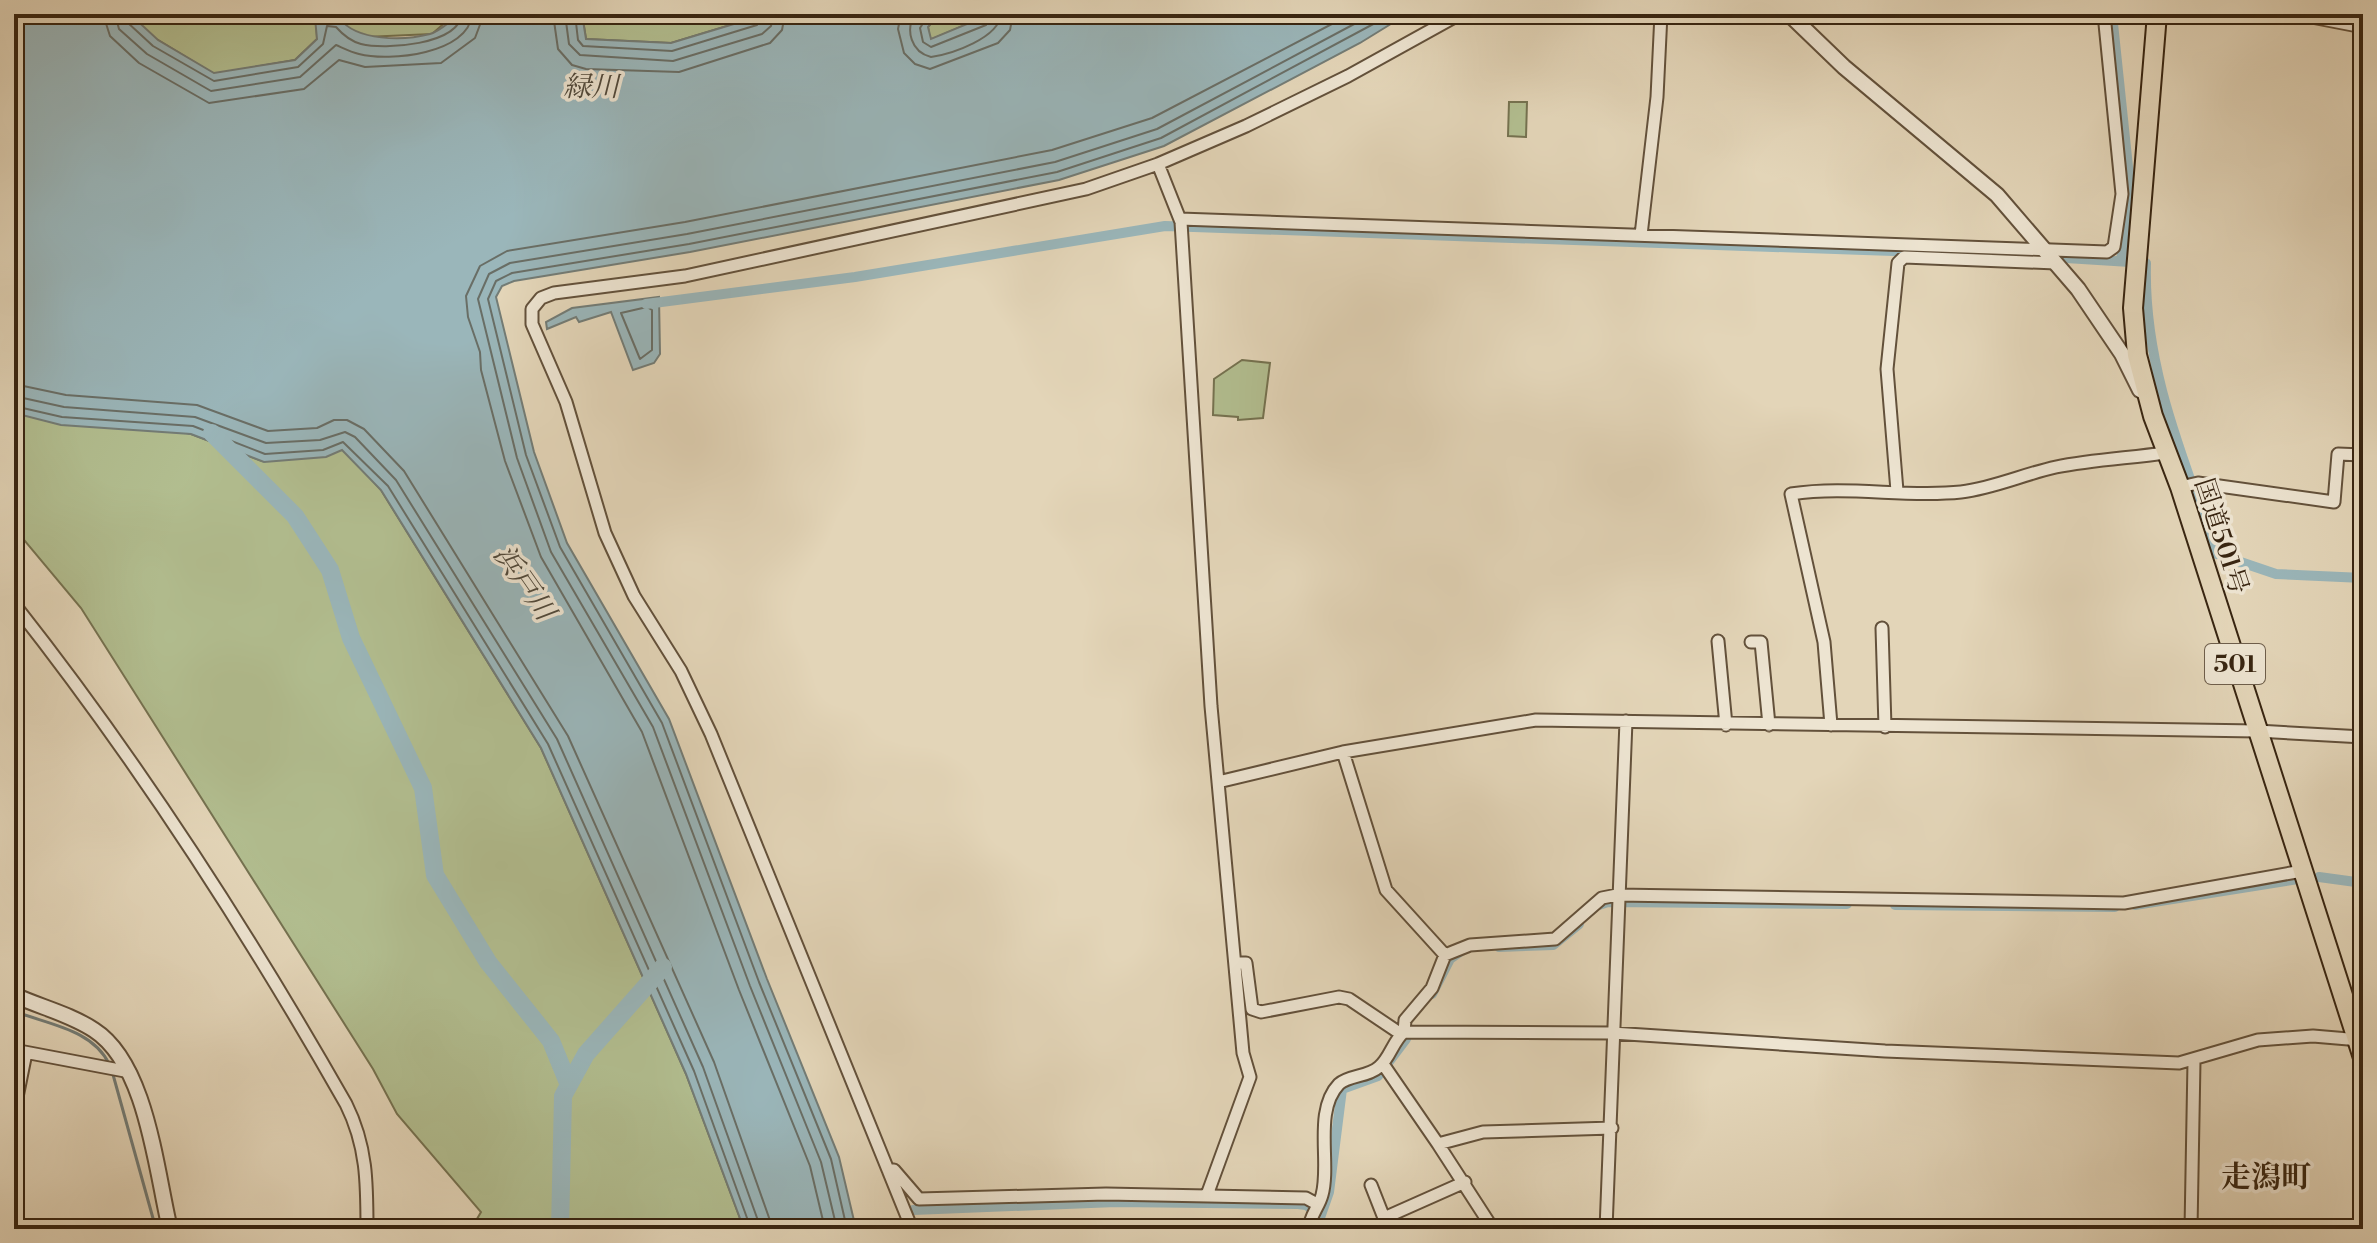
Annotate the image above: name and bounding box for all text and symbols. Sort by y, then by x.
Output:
water label: 緑川 [563,70,622,105]
street label: 国道501号 [2187,474,2255,598]
water label: 浜戸川 [485,538,564,630]
road number: 501 [2205,644,2265,684]
district label: 走潟町 [2221,1159,2311,1197]

